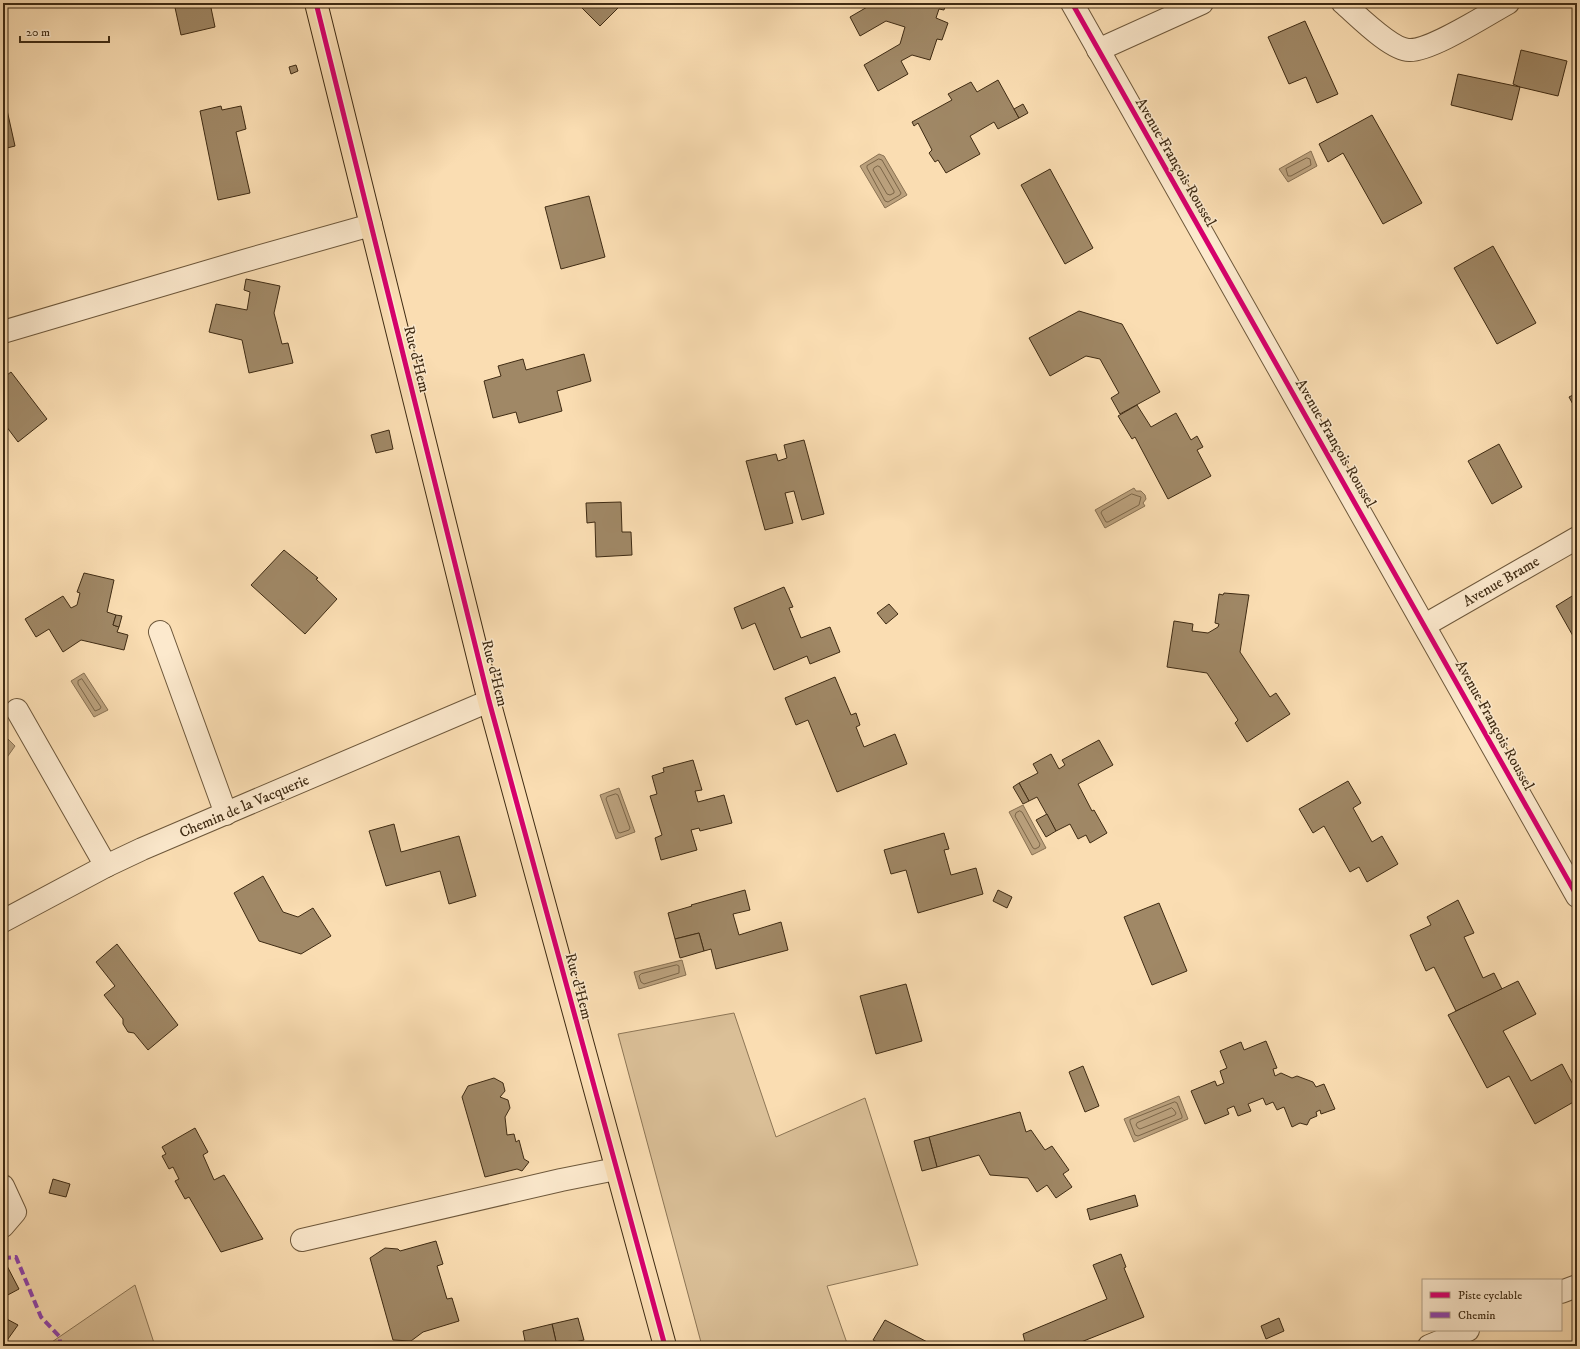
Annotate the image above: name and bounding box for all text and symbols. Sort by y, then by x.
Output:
scale bar [20,18,109,44]
text: 20 m [26,25,50,40]
street label: Avenue François Roussel [1131,94,1220,231]
street label: Rue d'Hem [399,324,434,394]
street label: Avenue François Roussel [1291,375,1380,512]
street label: Avenue Brame [1460,552,1543,611]
street label: Rue d'Hem [477,638,512,708]
street label: Avenue François Roussel [1451,657,1538,794]
street label: Chemin de la Vacquerie [176,771,312,842]
street label: Rue d'Hem [561,951,596,1021]
legend [1422,1279,1562,1331]
text: Piste cyclable [1458,1288,1522,1303]
text: Chemin [1458,1308,1496,1323]

